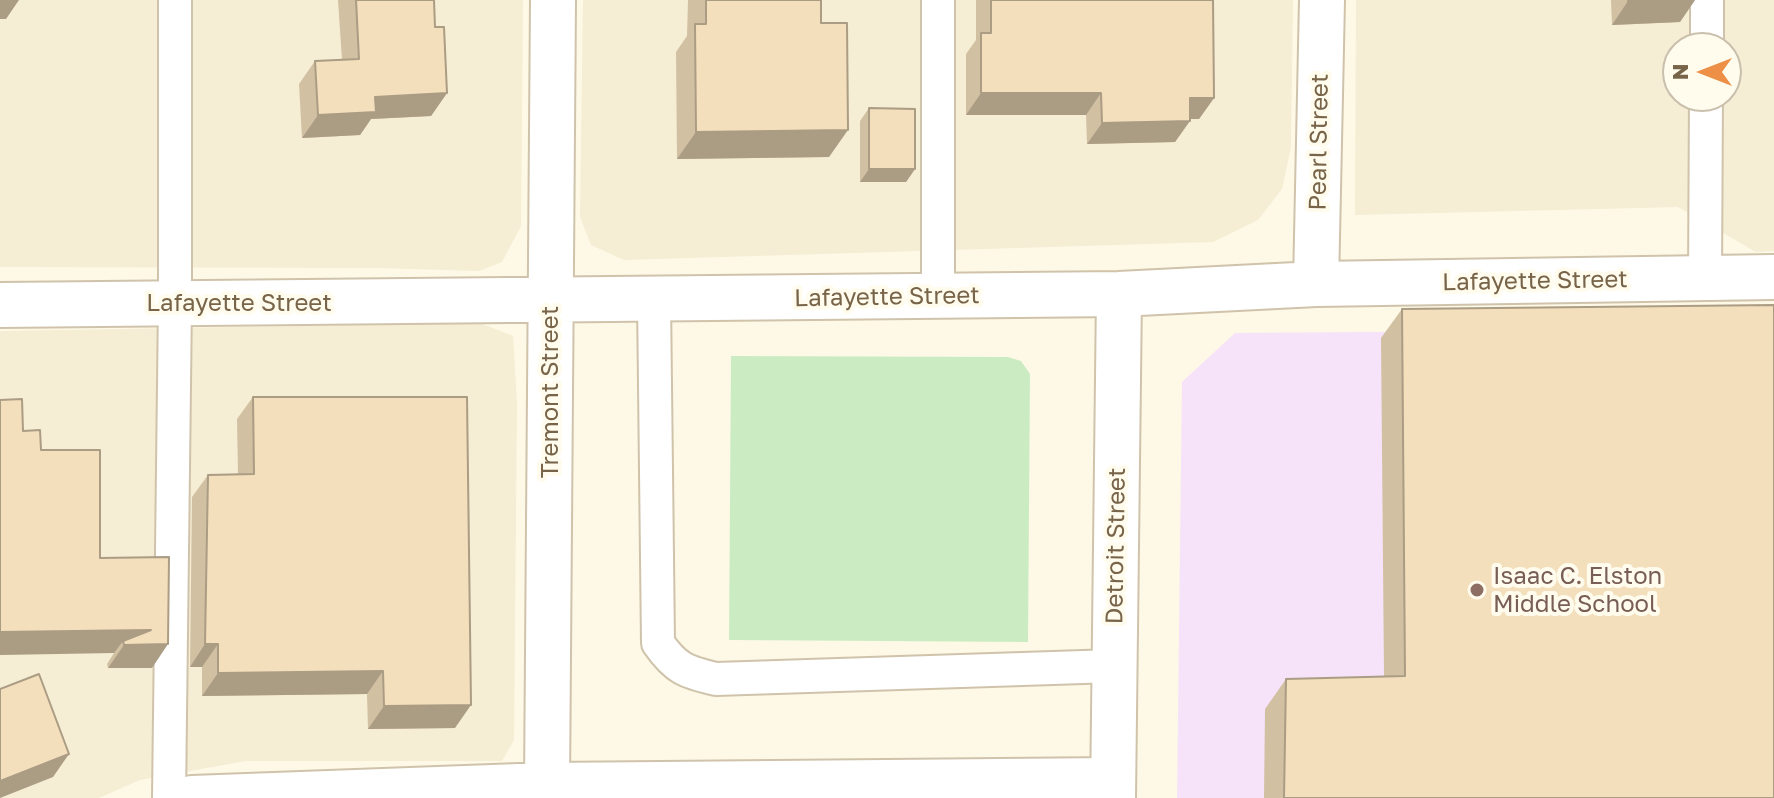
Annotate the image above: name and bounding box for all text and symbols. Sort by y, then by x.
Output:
north arrow [1662,32,1742,112]
text: N [1666,64,1693,80]
street label: Pearl Street [1303,73,1335,211]
street label: Lafayette Street [1442,265,1628,297]
street label: Lafayette Street [794,281,980,313]
street label: Lafayette Street [146,289,332,317]
street label: Tremont Street [536,306,564,478]
street label: Detroit Street [1100,467,1132,625]
place label: Isaac C. Elston Middle School [1493,562,1662,618]
marker: Isaac C. Elston Middle School [1468,581,1486,599]

